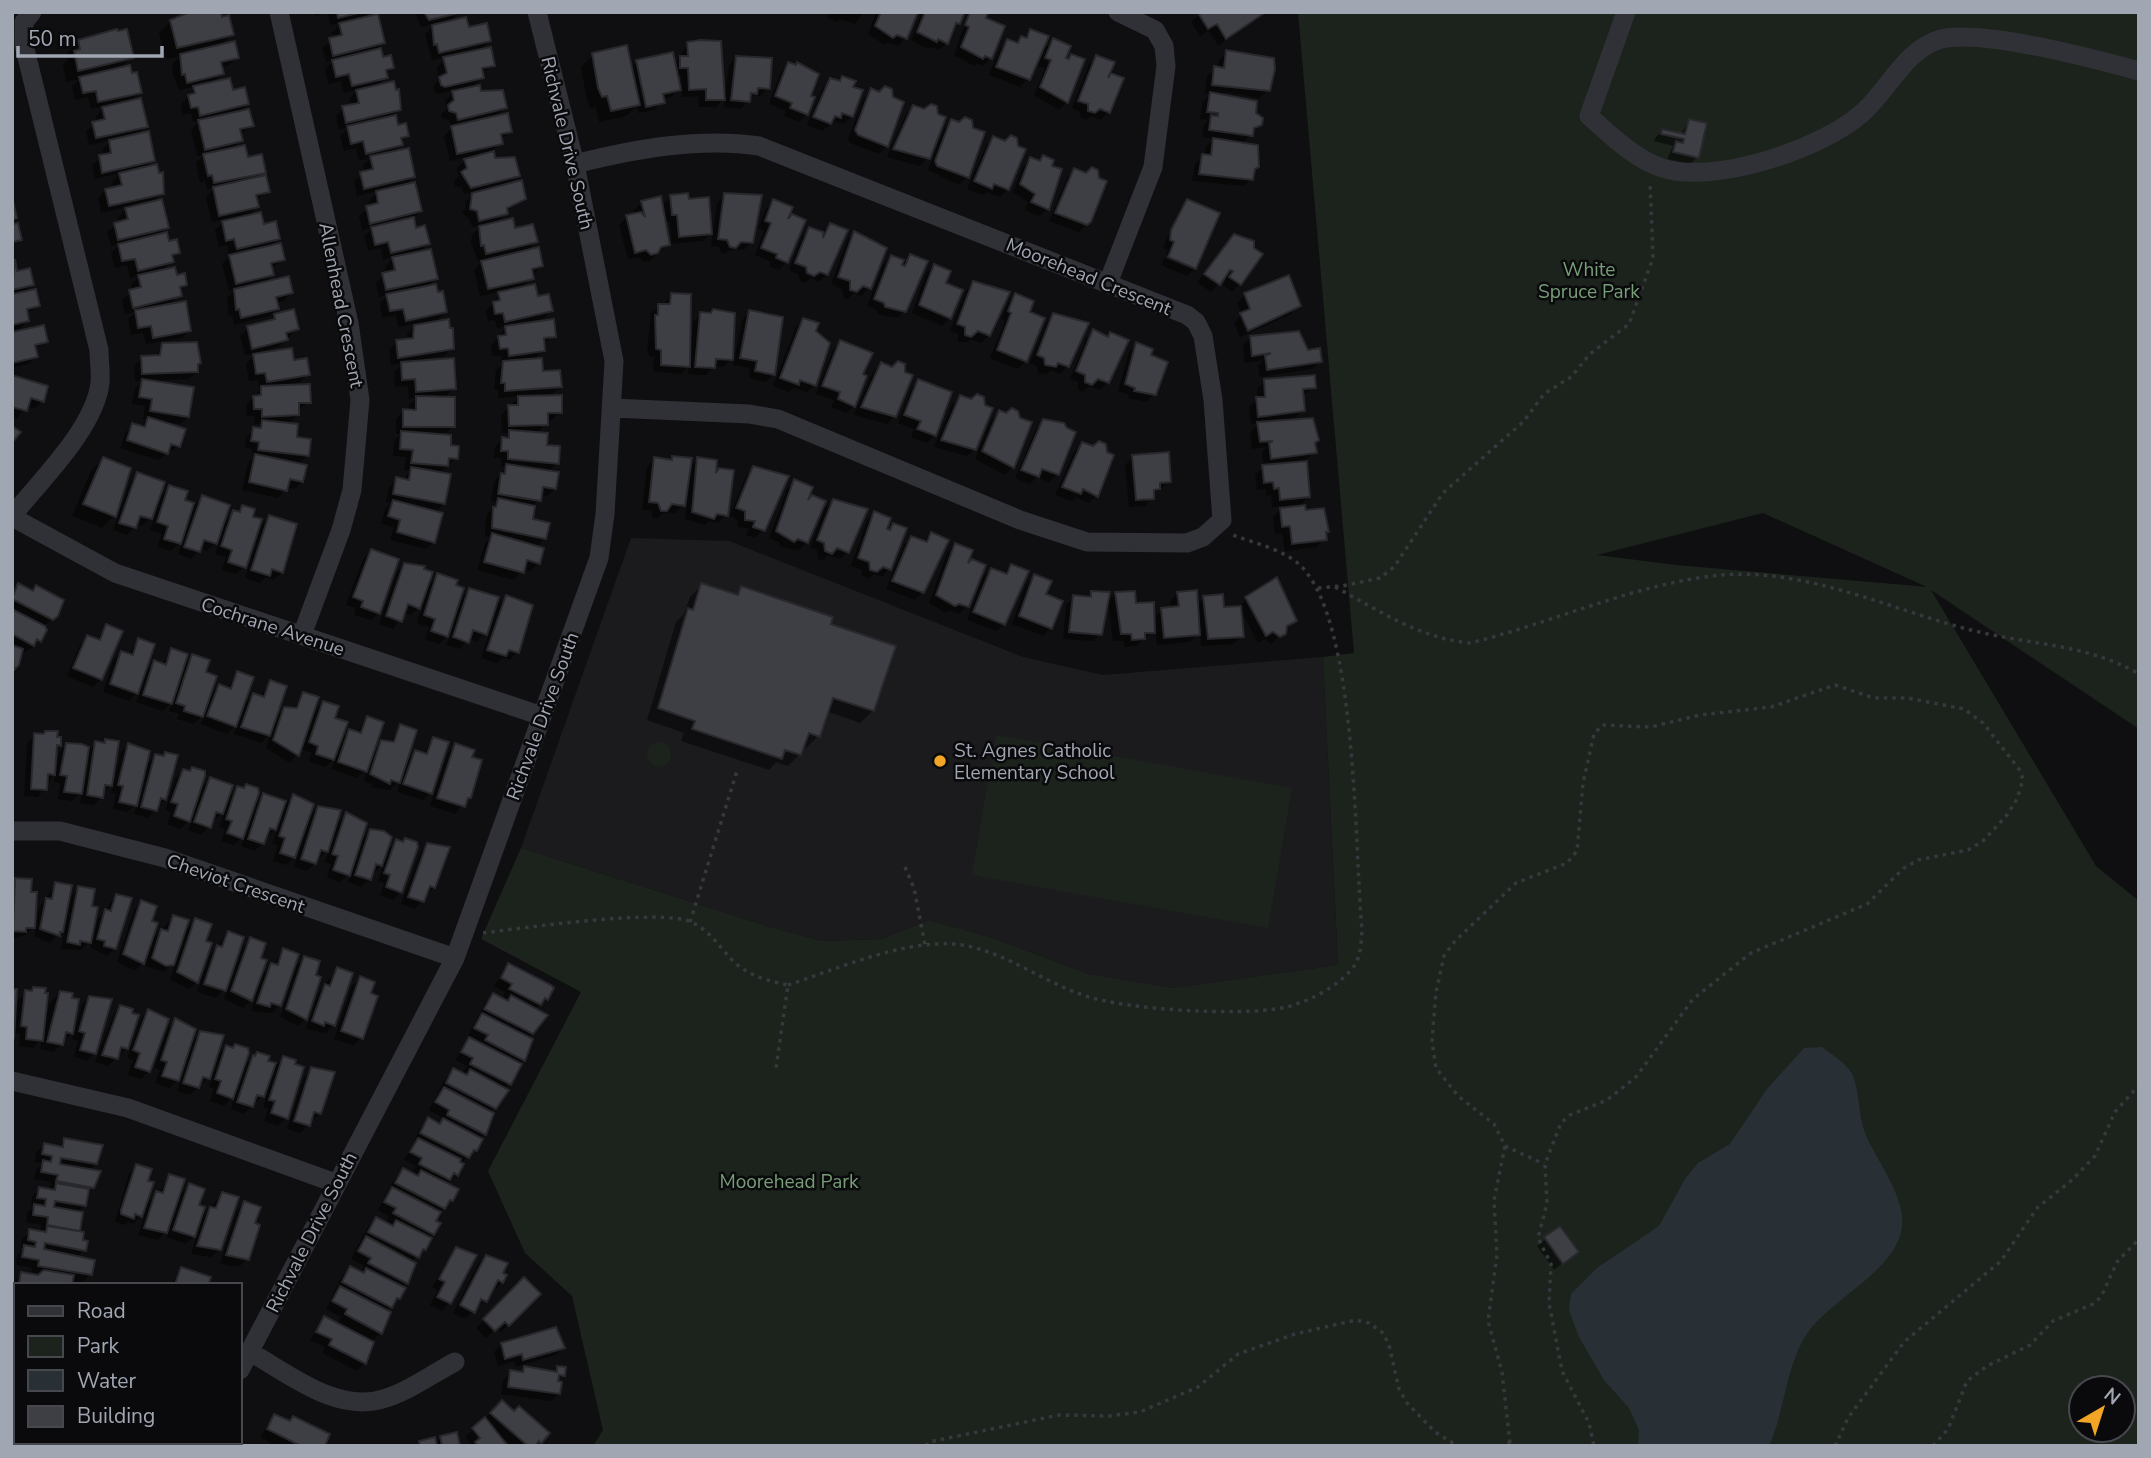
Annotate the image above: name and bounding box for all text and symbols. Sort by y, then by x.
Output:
scale bar [18,14,161,58]
text: 50 m [28,25,77,53]
street label: Richvale Drive South [534,54,600,232]
street label: Allenhead Crescent [312,220,370,390]
street label: Moorehead Crescent [1002,232,1175,322]
park label: White Spruce Park [1538,257,1640,305]
street label: Cochrane Avenue [198,591,348,662]
street label: Richvale Drive South [500,629,585,804]
place label: St. Agnes Catholic Elementary School [954,738,1115,786]
marker: St. Agnes Catholic Elementary School [932,753,948,769]
street label: Cheviot Crescent [163,848,309,920]
street label: Richvale Drive South [260,1148,364,1317]
park label: Moorehead Park [719,1169,859,1195]
legend [14,1283,242,1444]
text: Road [77,1297,126,1325]
text: Park [77,1332,119,1360]
text: Water [77,1367,136,1395]
north arrow [2067,1374,2137,1444]
text: N [2098,1382,2126,1411]
text: Building [77,1402,155,1430]

